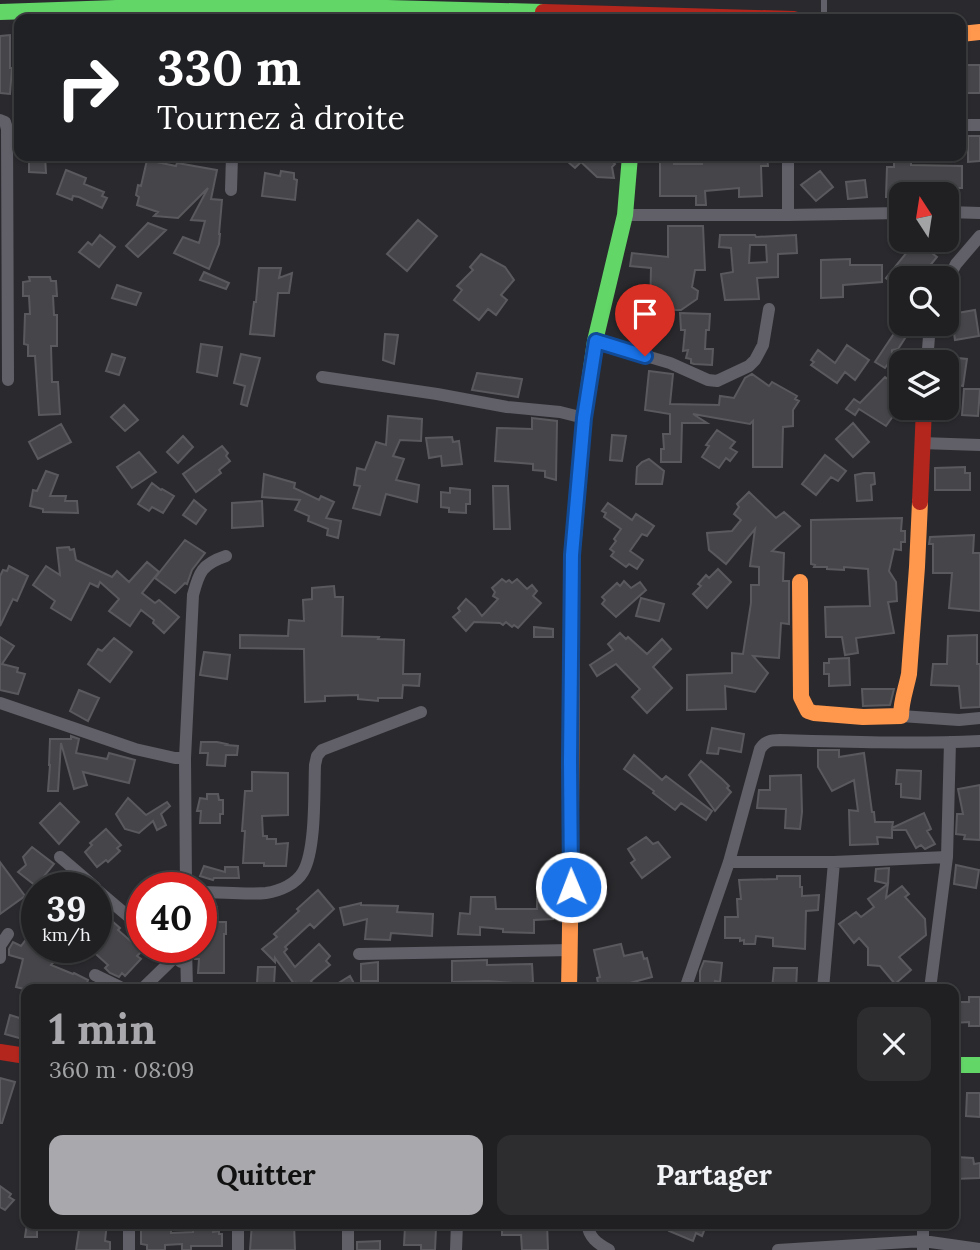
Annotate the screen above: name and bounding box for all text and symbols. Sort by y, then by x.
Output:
text: 330 m [157,36,301,98]
icon: right [42,42,133,133]
text: Tournez à droite [157,97,405,138]
north arrow [889,182,959,252]
map controls [889,182,959,420]
button: search [889,266,959,336]
pin [615,284,675,356]
icon: arrive [626,295,664,333]
button: layers [889,350,959,420]
position arrow [534,850,608,924]
speed limit sign: 40 [126,872,217,963]
text: 39 [47,886,86,931]
text: km/h [42,923,91,946]
text: 1 min [49,1002,156,1056]
button: close [857,1007,931,1081]
text: 360 m · 08:09 [49,1055,194,1084]
button: Quitter [49,1135,483,1215]
button: Partager [497,1135,931,1215]

